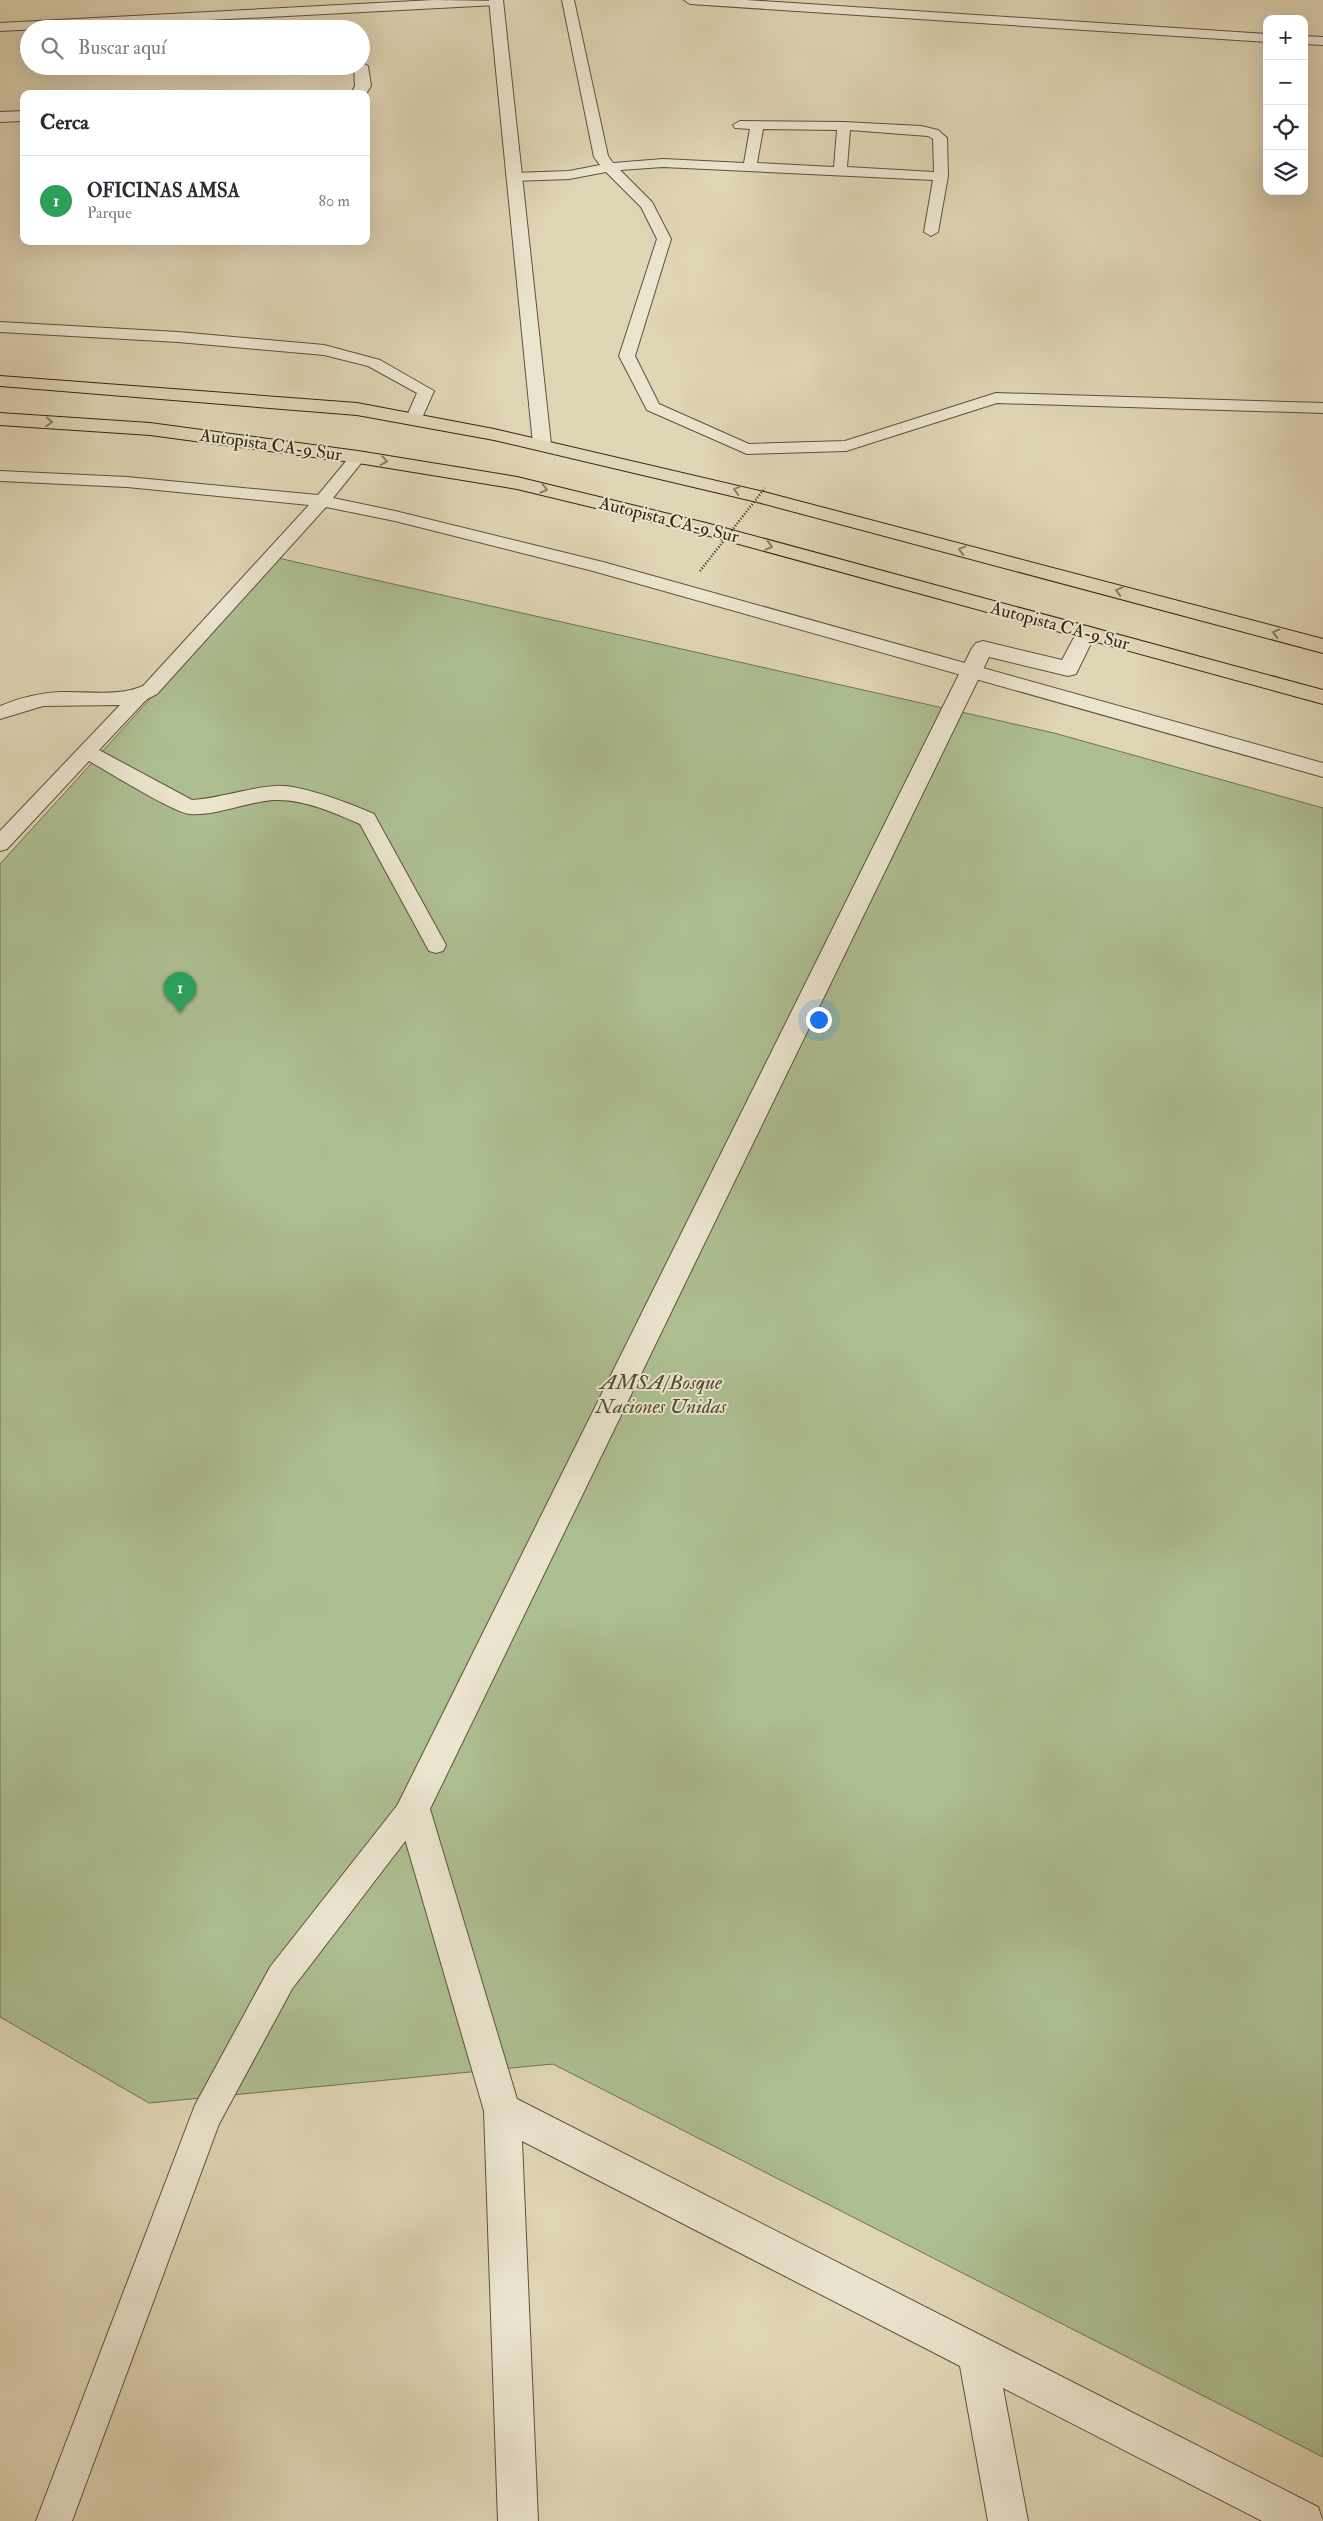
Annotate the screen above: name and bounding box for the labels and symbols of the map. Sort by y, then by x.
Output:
one-way arrow [45,417,53,428]
street label: Autopista CA-9 Sur [197,424,344,466]
one-way arrow [379,456,388,466]
one-way arrow [539,483,548,494]
one-way arrow [733,485,742,496]
street label: Autopista CA-9 Sur [596,491,742,549]
one-way arrow [764,541,773,551]
one-way arrow [958,545,966,555]
one-way arrow [1115,587,1123,597]
street label: Autopista CA-9 Sur [987,596,1132,656]
one-way arrow [1271,628,1280,639]
pin: 1 [164,972,196,1013]
your location [806,1007,832,1033]
park label: AMSA/Bosque Naciones Unidas [595,1369,727,1420]

